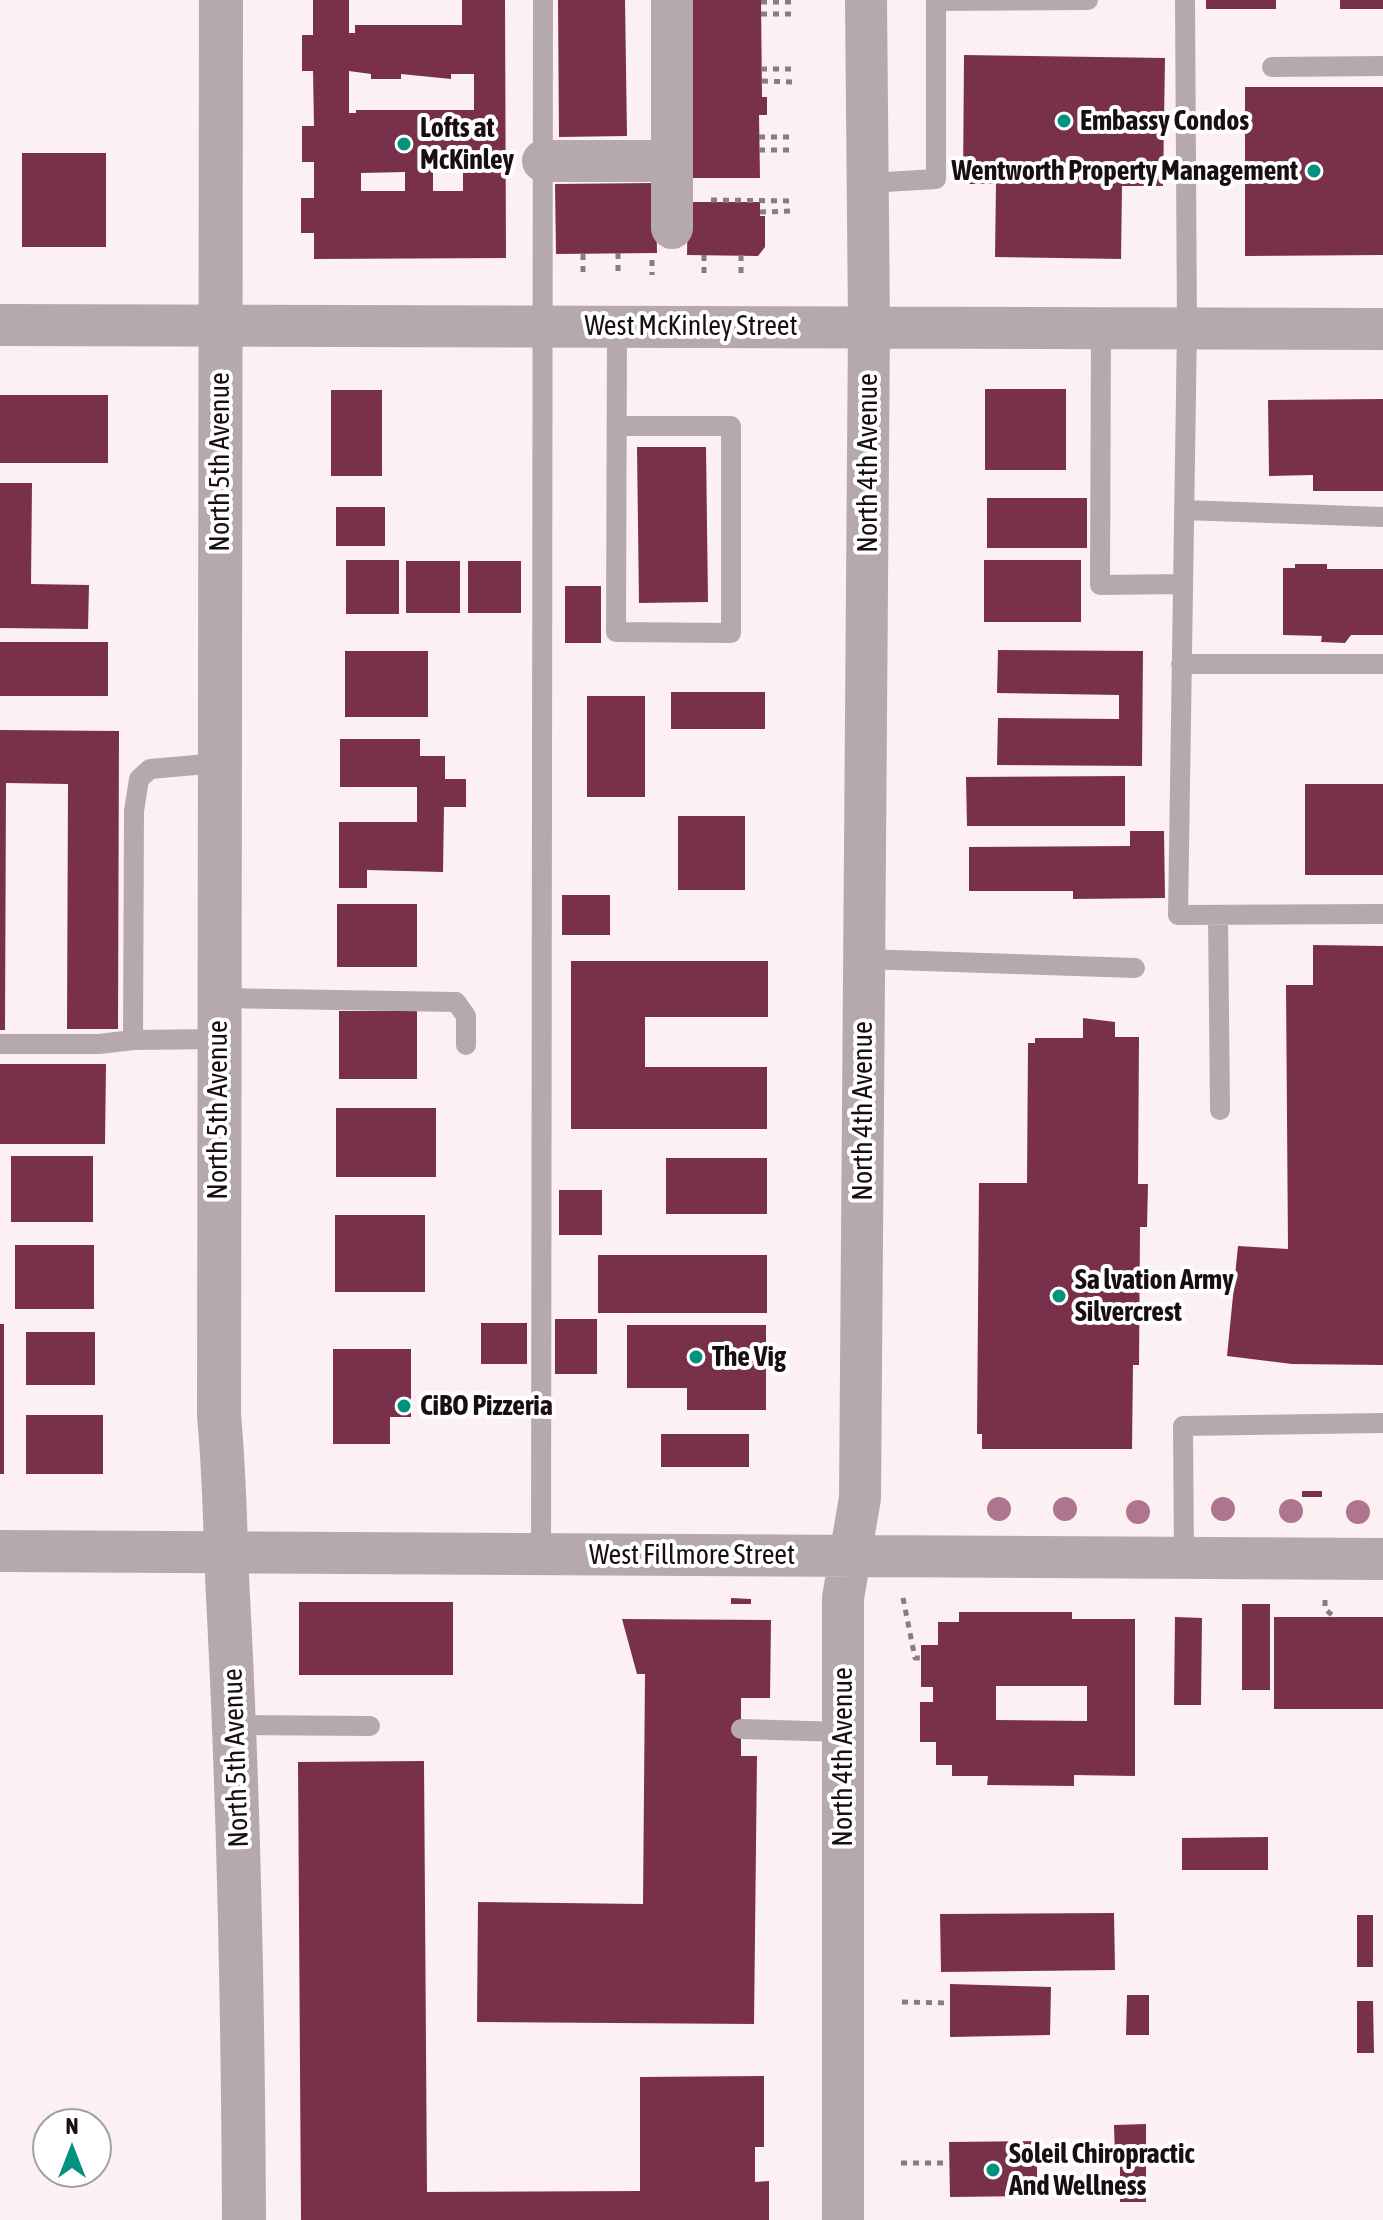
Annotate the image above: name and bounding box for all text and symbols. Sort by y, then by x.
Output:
place label: Embassy Condos [1080,104,1249,138]
place label: Lofts at McKinley [420,111,514,177]
marker: Embassy Condos [1055,112,1073,130]
marker: Lofts at McKinley [395,135,413,153]
place label: Wentworth Property Management [952,154,1298,188]
marker: Wentworth Property Management [1305,162,1323,180]
street label: West McKinley Street [584,309,798,343]
street label: North 5th Avenue [203,372,237,552]
street label: North 4th Avenue [851,373,885,553]
street label: North 5th Avenue [201,1020,235,1200]
street label: North 4th Avenue [846,1021,880,1201]
place label: Sa lvation Army Silvercrest [1075,1263,1234,1329]
marker: Sa lvation Army Silvercrest [1050,1287,1068,1305]
place label: The Vig [712,1340,786,1374]
marker: The Vig [687,1348,705,1366]
place label: CiBO Pizzeria [420,1389,553,1423]
marker: CiBO Pizzeria [395,1397,413,1415]
street label: West Fillmore Street [589,1538,795,1572]
street label: North 4th Avenue [826,1667,860,1847]
street label: North 5th Avenue [216,1668,256,1848]
north arrow [32,2108,112,2188]
text: N [66,2113,78,2139]
place label: Soleil Chiropractic And Wellness [1009,2137,1195,2203]
marker: Soleil Chiropractic And Wellness [984,2161,1002,2179]

